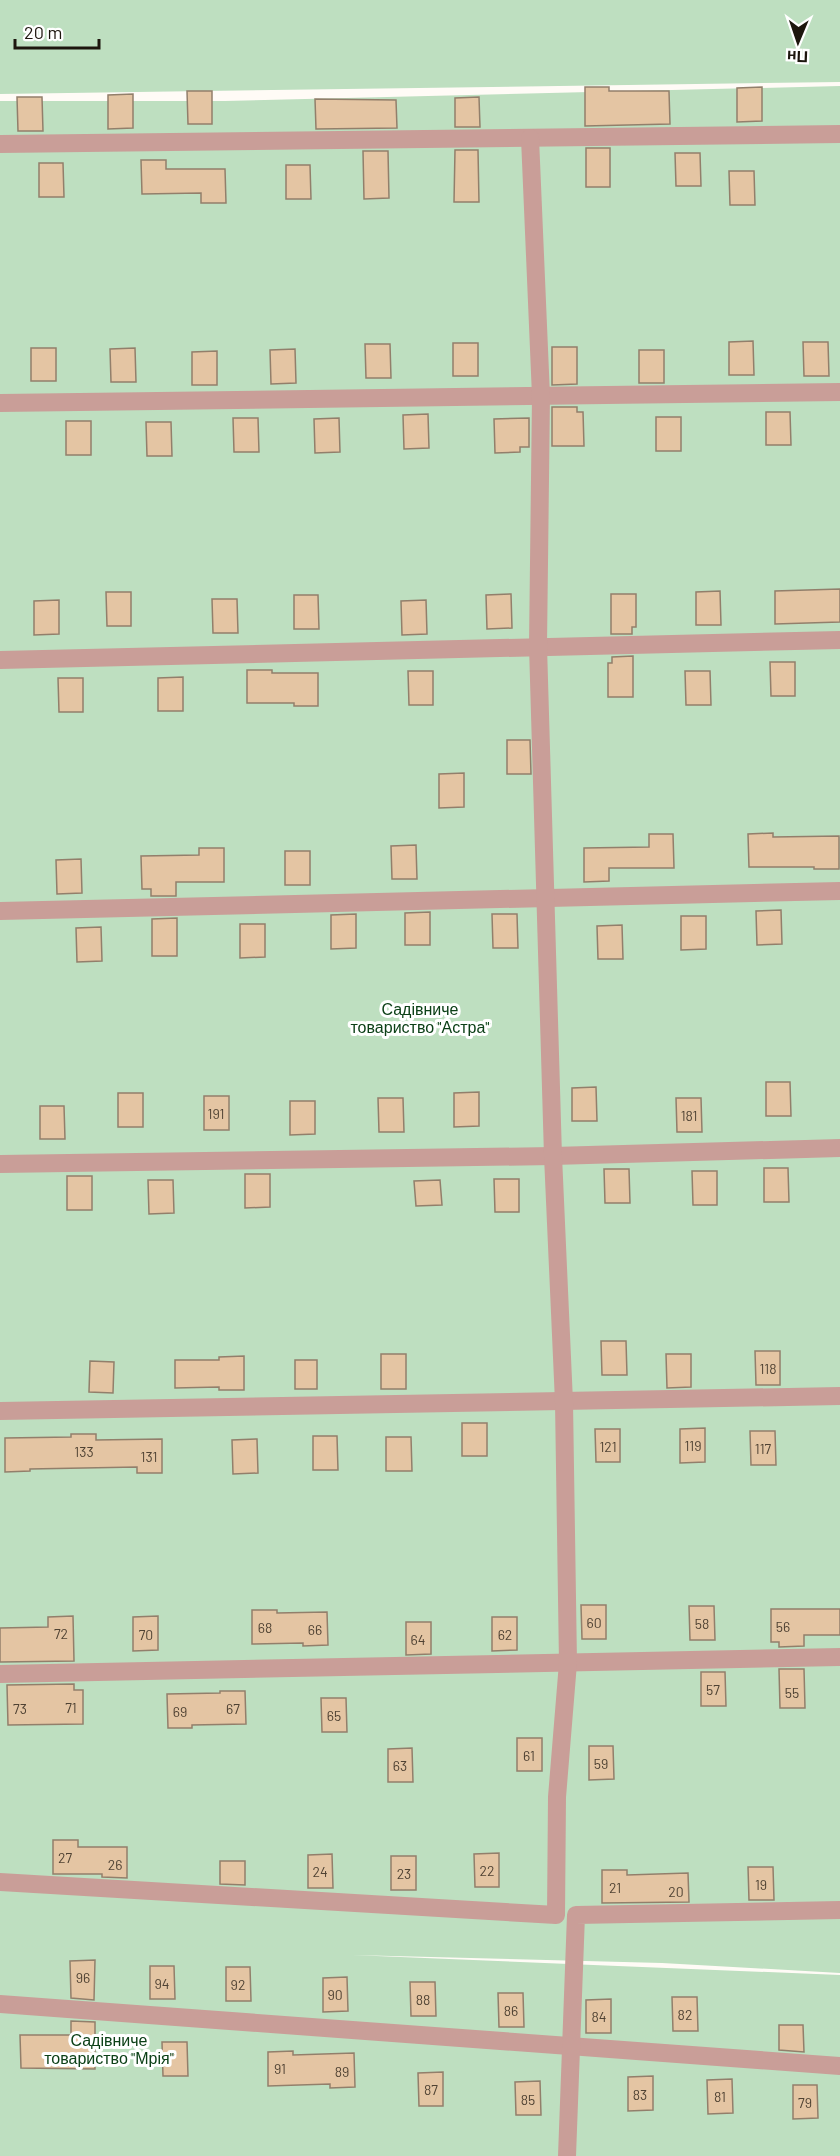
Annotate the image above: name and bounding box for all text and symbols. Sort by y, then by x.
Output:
scale bar [15,12,99,50]
north arrow [768,12,828,72]
text: 20 m [24,21,62,43]
text: Пн [787,48,808,67]
park label: Садівниче товариство "Астра" [350,999,490,1036]
house number: 191 [208,1105,224,1122]
house number: 181 [681,1107,697,1124]
house number: 118 [759,1360,777,1377]
house number: 119 [684,1437,702,1454]
house number: 121 [599,1438,617,1455]
house number: 117 [755,1440,772,1457]
house number: 133 [74,1443,94,1460]
house number: 131 [141,1448,157,1465]
house number: 60 [586,1614,602,1631]
house number: 58 [695,1615,709,1632]
house number: 56 [776,1618,790,1635]
house number: 68 [258,1619,272,1636]
house number: 66 [308,1621,322,1638]
house number: 72 [54,1625,68,1642]
house number: 70 [139,1626,153,1643]
house number: 62 [498,1626,512,1643]
house number: 64 [411,1631,425,1648]
house number: 57 [706,1681,720,1698]
house number: 55 [785,1684,799,1701]
house number: 71 [65,1699,77,1716]
house number: 73 [13,1700,27,1717]
house number: 67 [226,1700,240,1717]
house number: 69 [173,1703,187,1720]
house number: 65 [327,1707,341,1724]
house number: 61 [523,1747,535,1764]
house number: 59 [594,1755,608,1772]
house number: 63 [393,1757,407,1774]
house number: 27 [58,1849,72,1866]
house number: 26 [108,1856,122,1873]
house number: 22 [479,1862,495,1879]
house number: 24 [312,1863,328,1880]
house number: 23 [397,1865,411,1882]
house number: 19 [755,1876,767,1893]
house number: 21 [609,1879,621,1896]
house number: 20 [668,1883,684,1900]
house number: 96 [76,1969,90,1986]
house number: 94 [154,1975,170,1992]
house number: 92 [231,1976,245,1993]
house number: 90 [327,1986,343,2003]
house number: 88 [416,1991,430,2008]
house number: 86 [504,2002,518,2019]
house number: 82 [678,2006,692,2023]
house number: 84 [591,2008,607,2025]
park label: Садівниче товариство "Мрія" [44,2030,174,2067]
house number: 91 [274,2060,286,2077]
house number: 89 [335,2063,349,2080]
house number: 87 [424,2081,438,2098]
house number: 83 [633,2086,647,2103]
house number: 81 [714,2088,726,2105]
house number: 85 [521,2091,535,2108]
house number: 79 [798,2094,812,2111]

